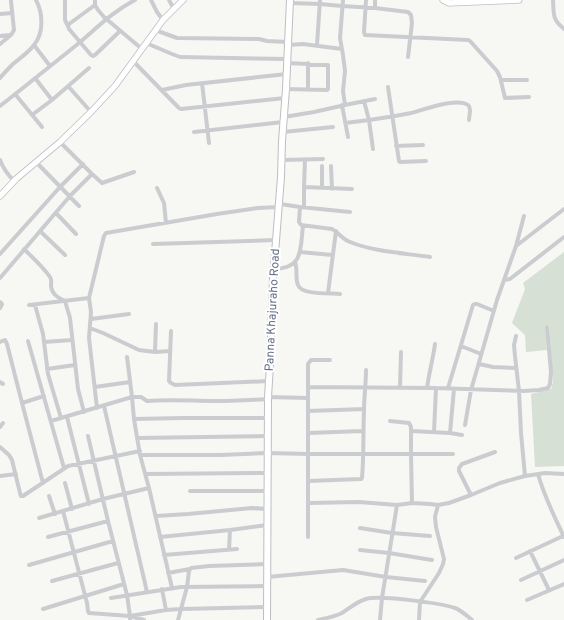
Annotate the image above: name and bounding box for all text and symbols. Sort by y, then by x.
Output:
street label: Panna Khajuraho Road [262,248,284,372]

